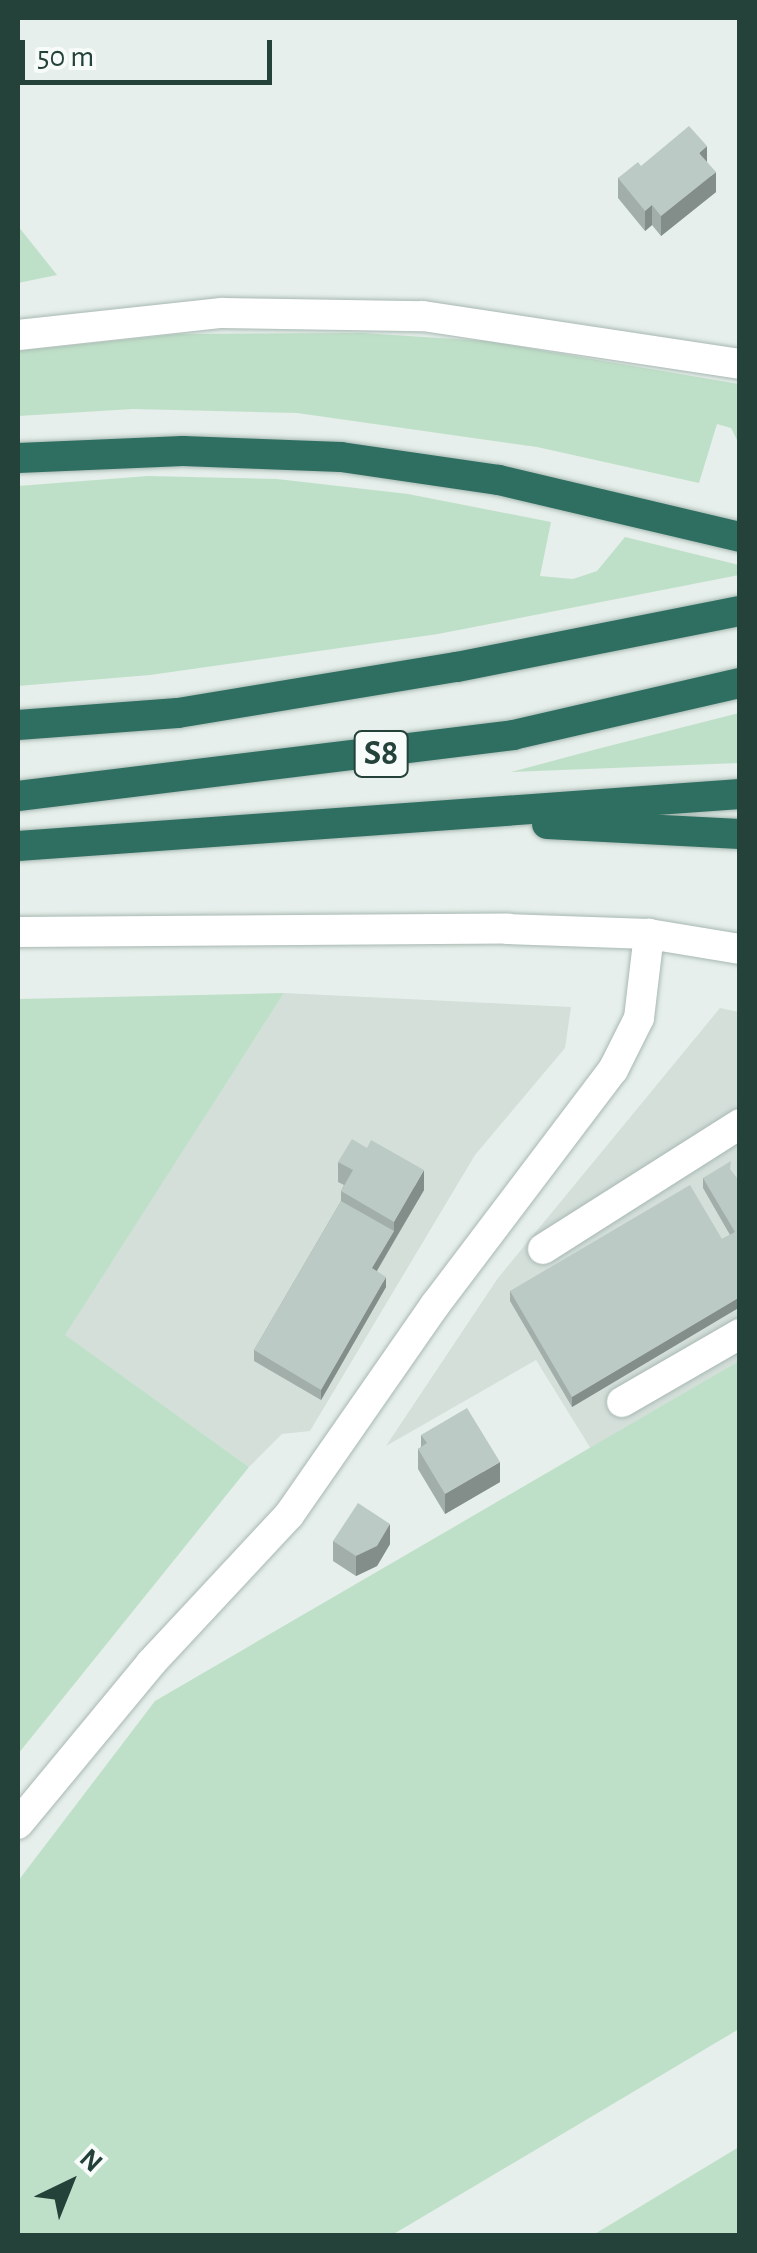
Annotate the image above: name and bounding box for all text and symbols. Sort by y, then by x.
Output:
scale bar [25,20,278,82]
text: 50 m [37,42,94,72]
road number: S8 [354,724,408,784]
north arrow [20,2133,120,2233]
text: N [74,2144,107,2178]

